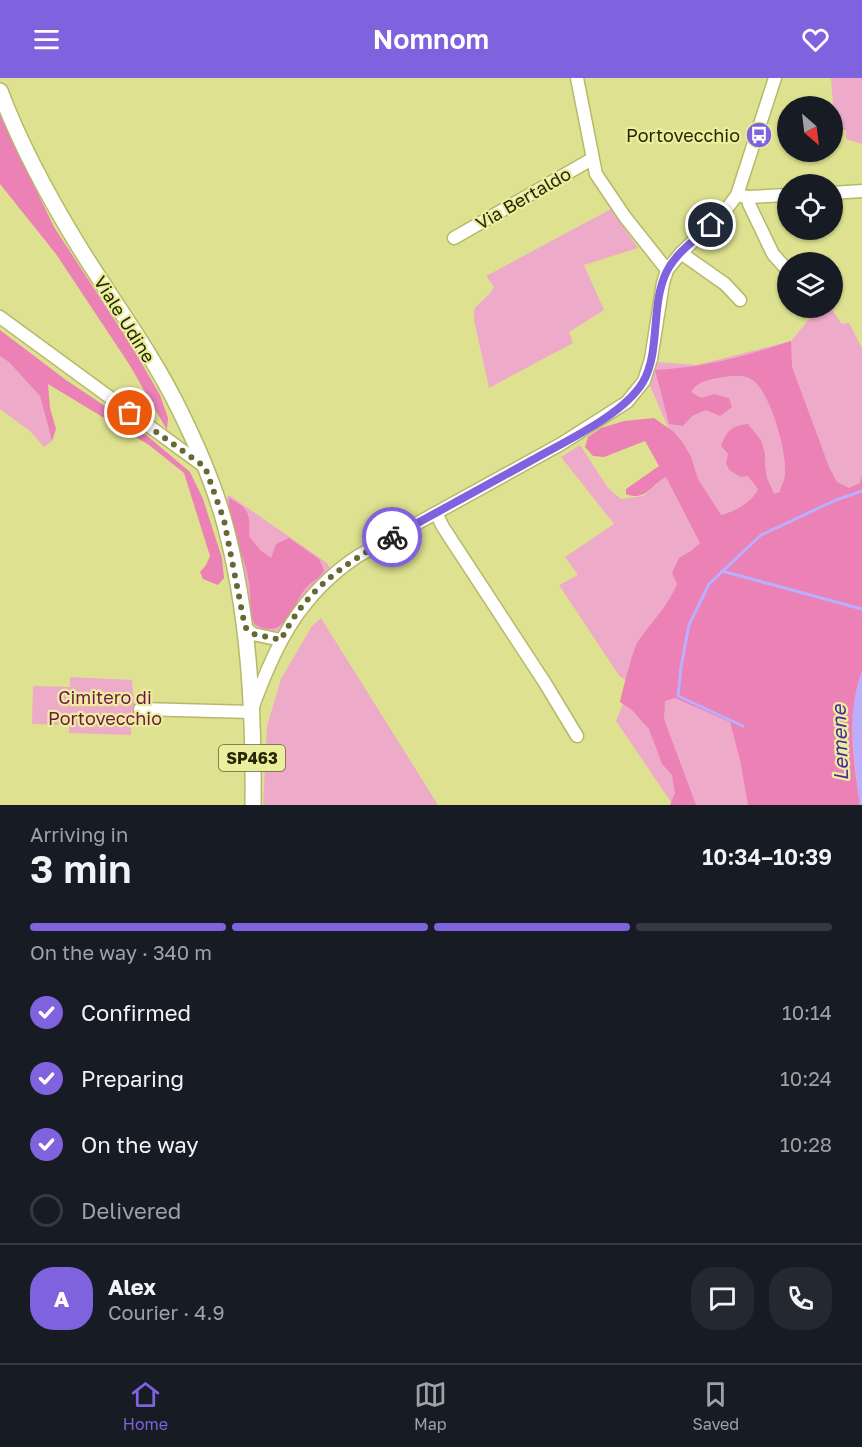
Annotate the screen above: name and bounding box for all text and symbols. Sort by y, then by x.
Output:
icon: menu [30,23,63,56]
text: Nomnom [373,23,489,55]
icon: heart [799,23,832,56]
north arrow [777,96,843,162]
map controls [777,96,843,318]
bus stop icon: Portovecchio [744,120,774,150]
place label: Portovecchio [626,124,740,146]
street label: Via Bertaldo [471,162,575,234]
button: locate [777,174,843,240]
pin [685,199,736,250]
icon: home [694,208,727,241]
button: layers [777,252,843,318]
street label: Viale Udine [90,272,160,366]
pin [104,387,155,438]
icon: bag [113,396,146,429]
courier [362,507,422,567]
icon: bike [376,521,409,554]
park label: Cimitero di Portovecchio [48,686,162,729]
water label: Lemene [826,703,852,781]
road number: SP463 [219,745,285,771]
text: Arriving in [30,822,128,846]
text: 10:34–10:39 [702,843,832,870]
text: 3 min [30,845,132,892]
text: On the way · 340 m [30,940,212,964]
icon: check [30,996,63,1029]
text: Confirmed [81,999,191,1026]
text: 10:14 [782,1000,832,1024]
icon: check [30,1062,63,1095]
text: Preparing [81,1065,184,1092]
text: 10:24 [780,1066,832,1090]
icon: check [30,1128,63,1161]
text: On the way [81,1131,199,1158]
text: 10:28 [780,1132,832,1156]
text: Delivered [81,1197,181,1224]
button: chat [691,1267,754,1330]
button: phone [769,1267,832,1330]
text: Alex [108,1273,156,1300]
text: A [54,1285,69,1312]
text: Courier · 4.9 [108,1300,225,1324]
tab: Home [123,1378,168,1434]
tab: Map [414,1378,447,1434]
tab: Saved [692,1378,739,1434]

